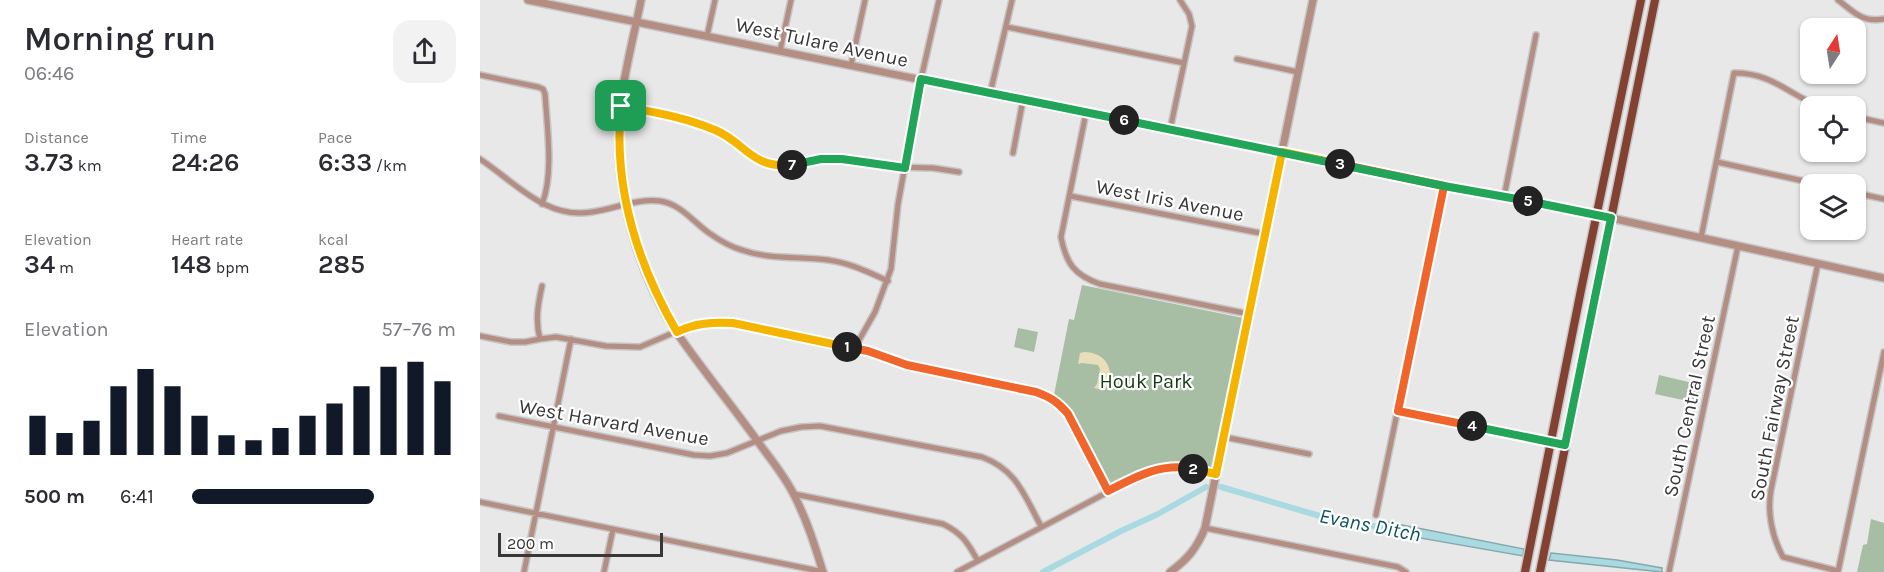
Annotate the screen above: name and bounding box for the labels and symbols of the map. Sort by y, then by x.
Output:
street label: West Tulare Avenue [734,13,910,72]
north arrow [1800,18,1866,84]
pin [595,80,646,131]
pin: 6 [1109,105,1139,135]
pin: 3 [1325,149,1355,179]
pin: 7 [777,150,807,180]
street label: West Iris Avenue [1094,175,1246,226]
pin: 5 [1513,186,1543,216]
street label: South Central Street [1659,313,1720,499]
street label: South Fairway Street [1745,313,1804,503]
pin: 1 [832,332,862,362]
park label: Houk Park [1099,370,1193,393]
street label: West Harvard Avenue [517,394,711,451]
pin: 4 [1457,411,1487,441]
pin: 2 [1178,454,1208,484]
water label: Evans Ditch [1317,503,1423,547]
scale bar [498,530,663,558]

